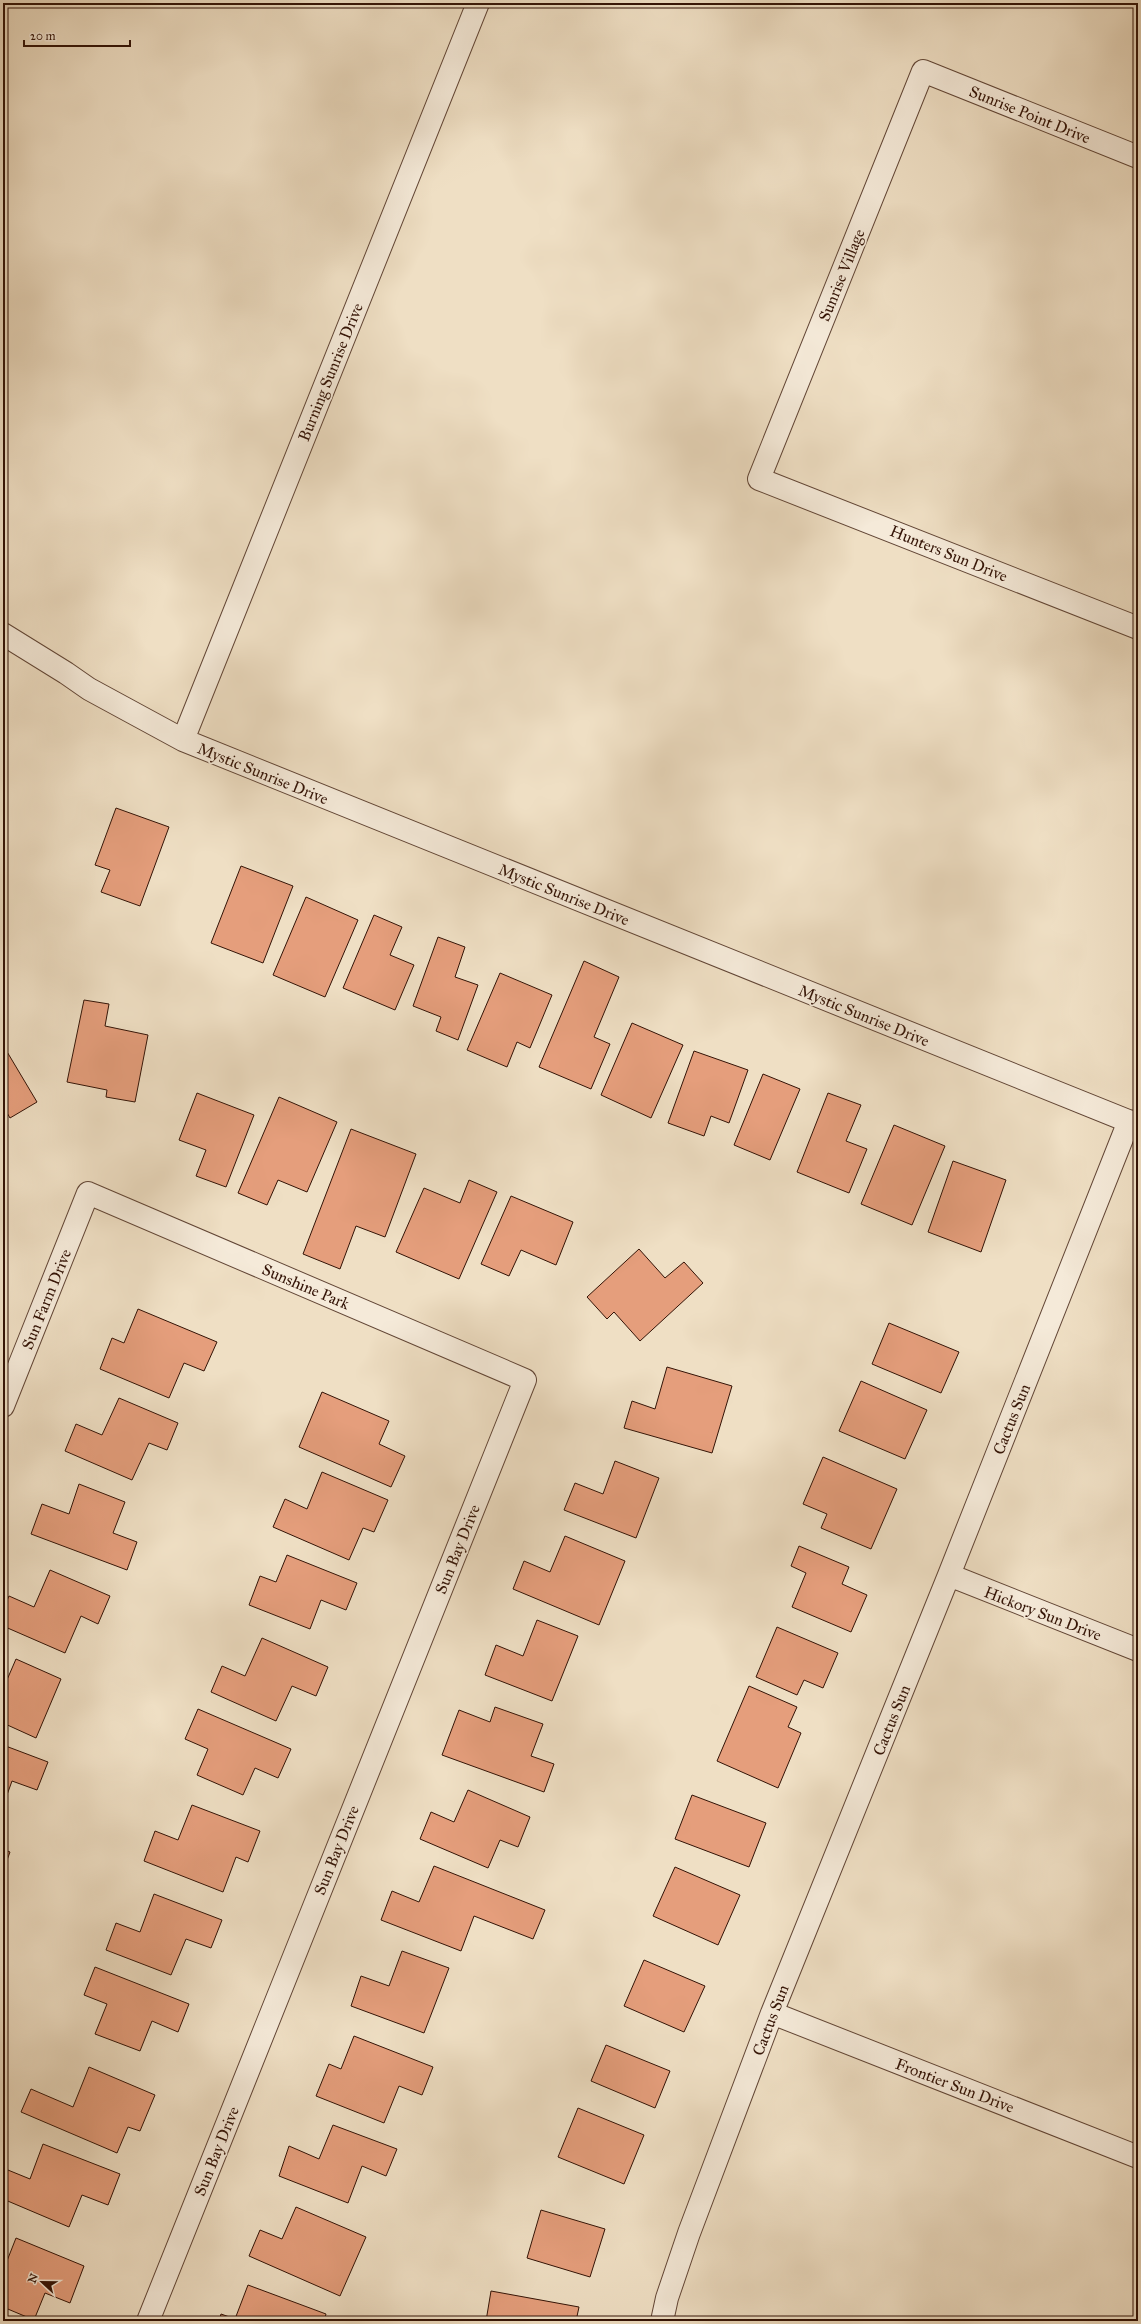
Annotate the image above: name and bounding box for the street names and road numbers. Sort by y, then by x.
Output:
street label: Sunrise Point Drive [967,82,1093,148]
street label: Sunrise Village [814,226,870,324]
street label: Burning Sunrise Drive [294,300,368,444]
street label: Hunters Sun Drive [887,521,1011,586]
street label: Mystic Sunrise Drive [195,739,331,808]
street label: Mystic Sunrise Drive [496,860,632,929]
street label: Mystic Sunrise Drive [796,981,932,1050]
street label: Sun Farm Drive [18,1246,75,1352]
street label: Sunshine Park [259,1260,353,1314]
street label: Cactus Sun [989,1381,1034,1457]
street label: Sun Bay Drive [431,1501,484,1597]
street label: Hickory Sun Drive [981,1582,1104,1645]
street label: Cactus Sun [869,1682,914,1758]
street label: Sun Bay Drive [310,1802,363,1898]
street label: Cactus Sun [748,1982,793,2058]
street label: Frontier Sun Drive [893,2054,1017,2117]
street label: Sun Bay Drive [190,2103,243,2199]

